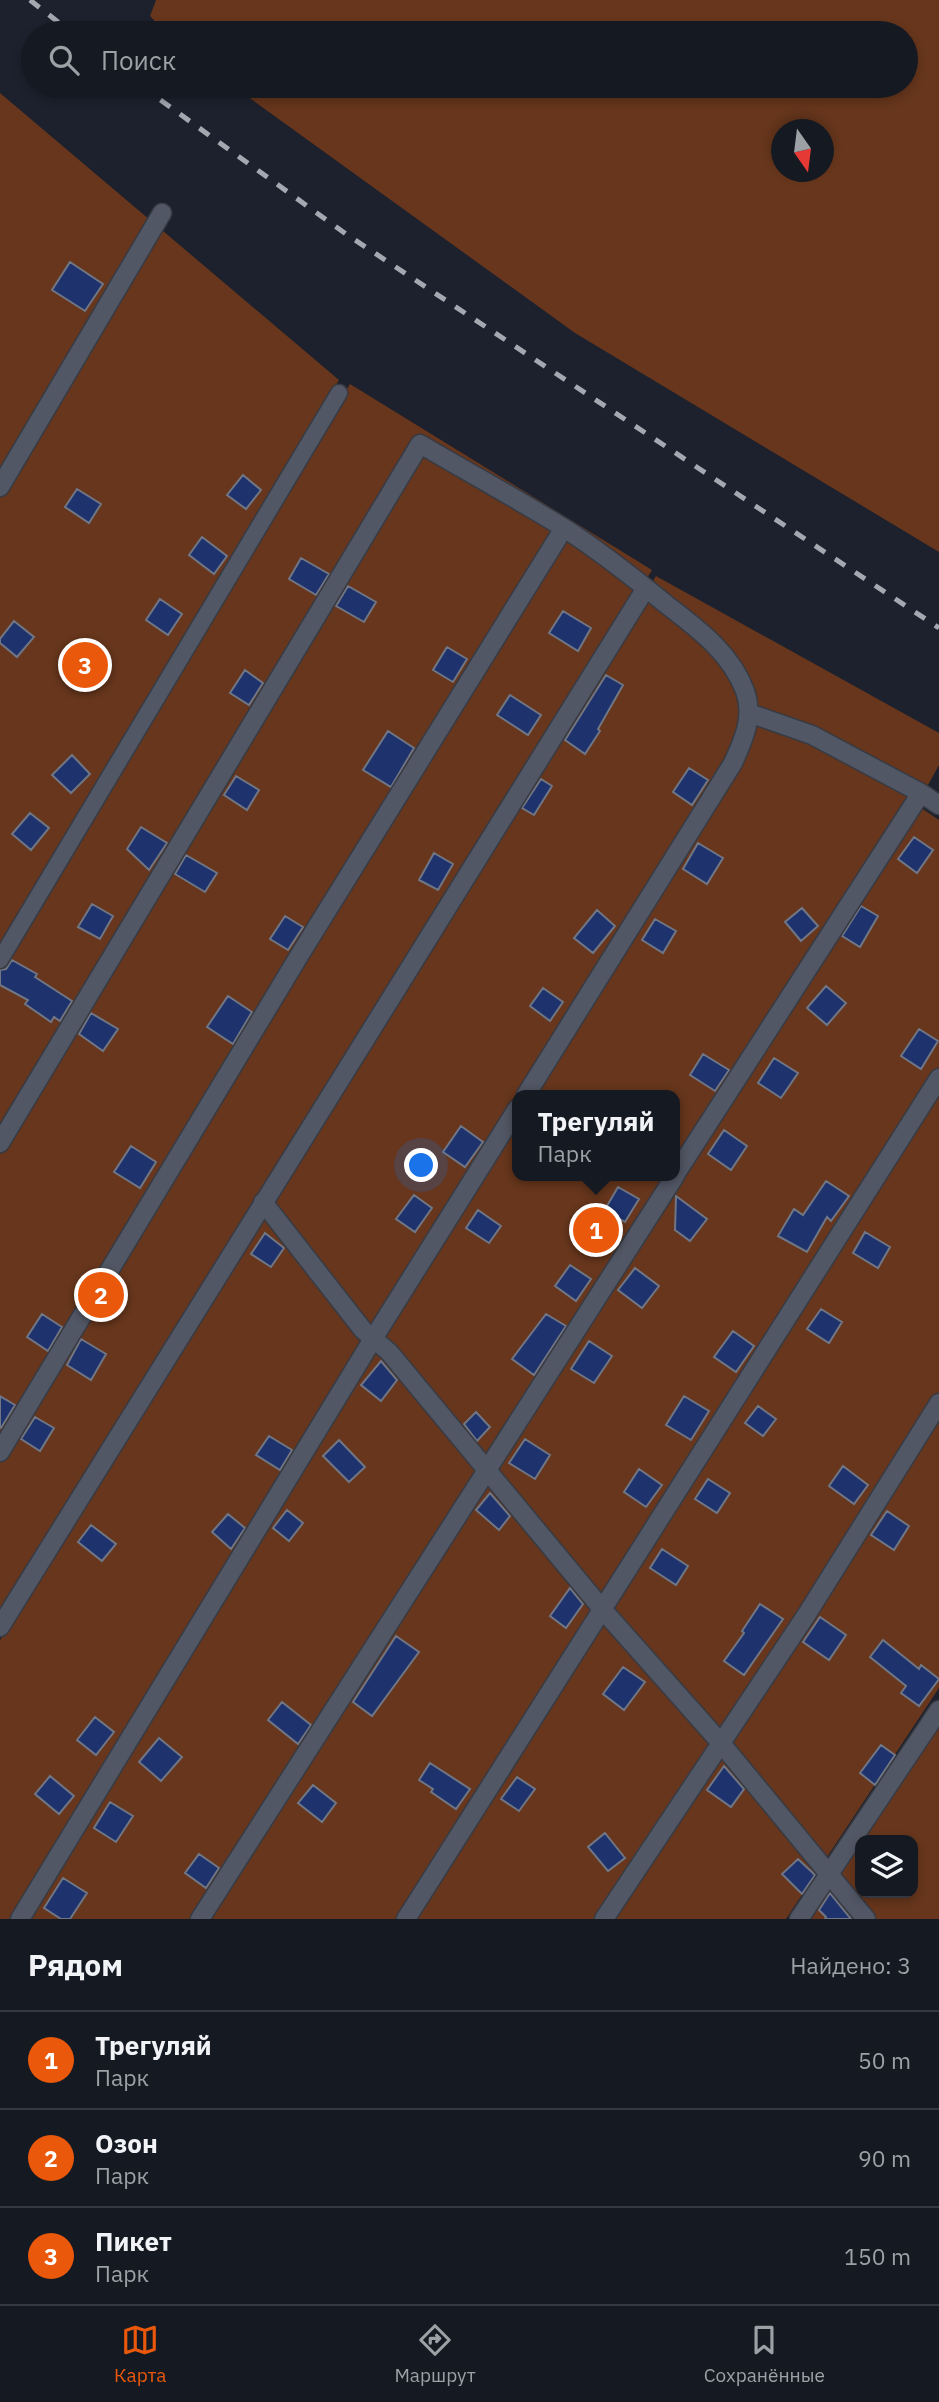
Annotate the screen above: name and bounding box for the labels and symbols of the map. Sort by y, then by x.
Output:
north arrow [771,119,834,182]
pin: 3 [62,639,108,691]
your location [404,1148,438,1182]
pin: 1 [573,1204,619,1256]
pin: 2 [78,1269,124,1321]

